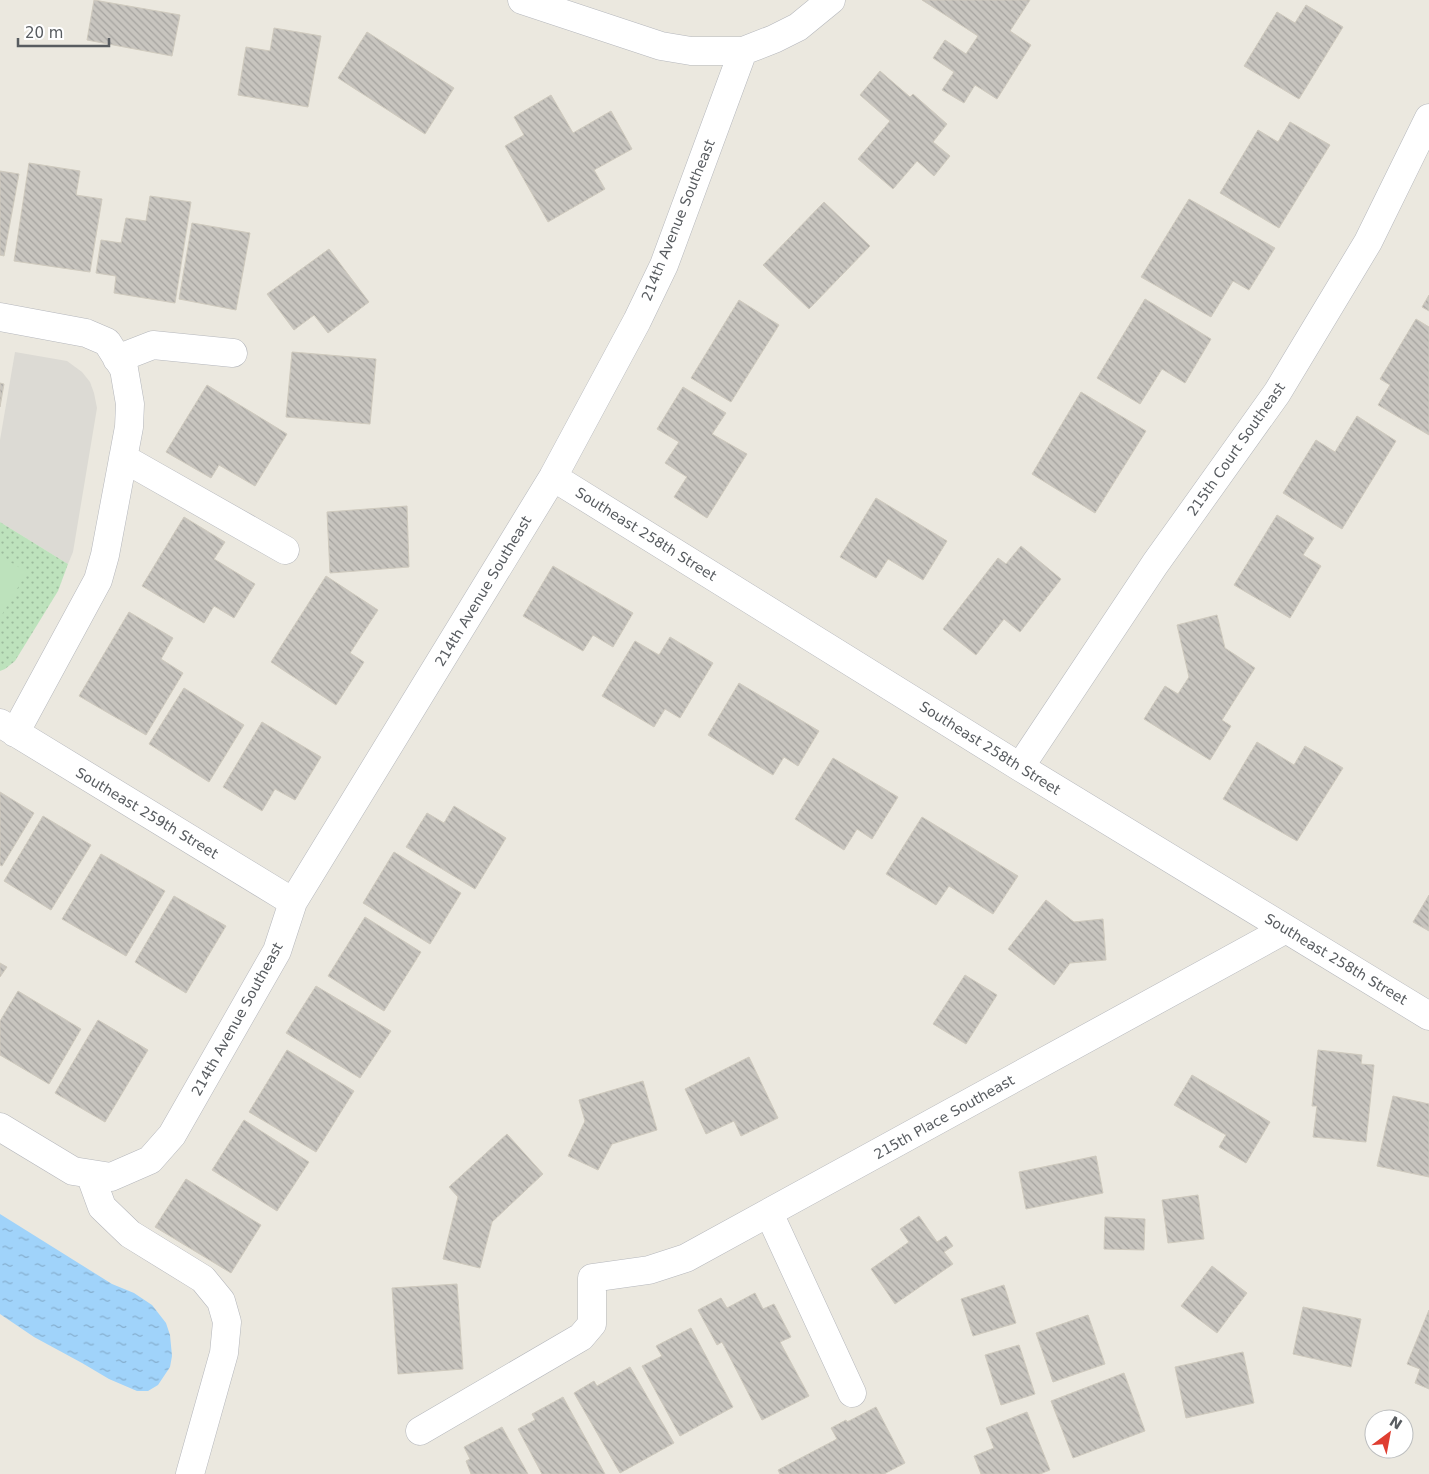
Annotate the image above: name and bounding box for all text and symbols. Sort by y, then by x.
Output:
scale bar [18,15,109,47]
text: 20 m [25,24,63,42]
street label: 214th Avenue Southeast [638,136,718,303]
street label: 215th Court Southeast [1184,379,1288,519]
street label: Southeast 258th Street [573,484,720,584]
street label: 214th Avenue Southeast [432,512,535,669]
street label: Southeast 258th Street [917,698,1064,798]
street label: Southeast 259th Street [73,764,221,862]
street label: Southeast 258th Street [1262,910,1410,1008]
street label: 214th Avenue Southeast [188,939,286,1098]
street label: 215th Place Southeast [871,1071,1017,1162]
north arrow [1364,1409,1414,1459]
text: N [1387,1413,1405,1433]

